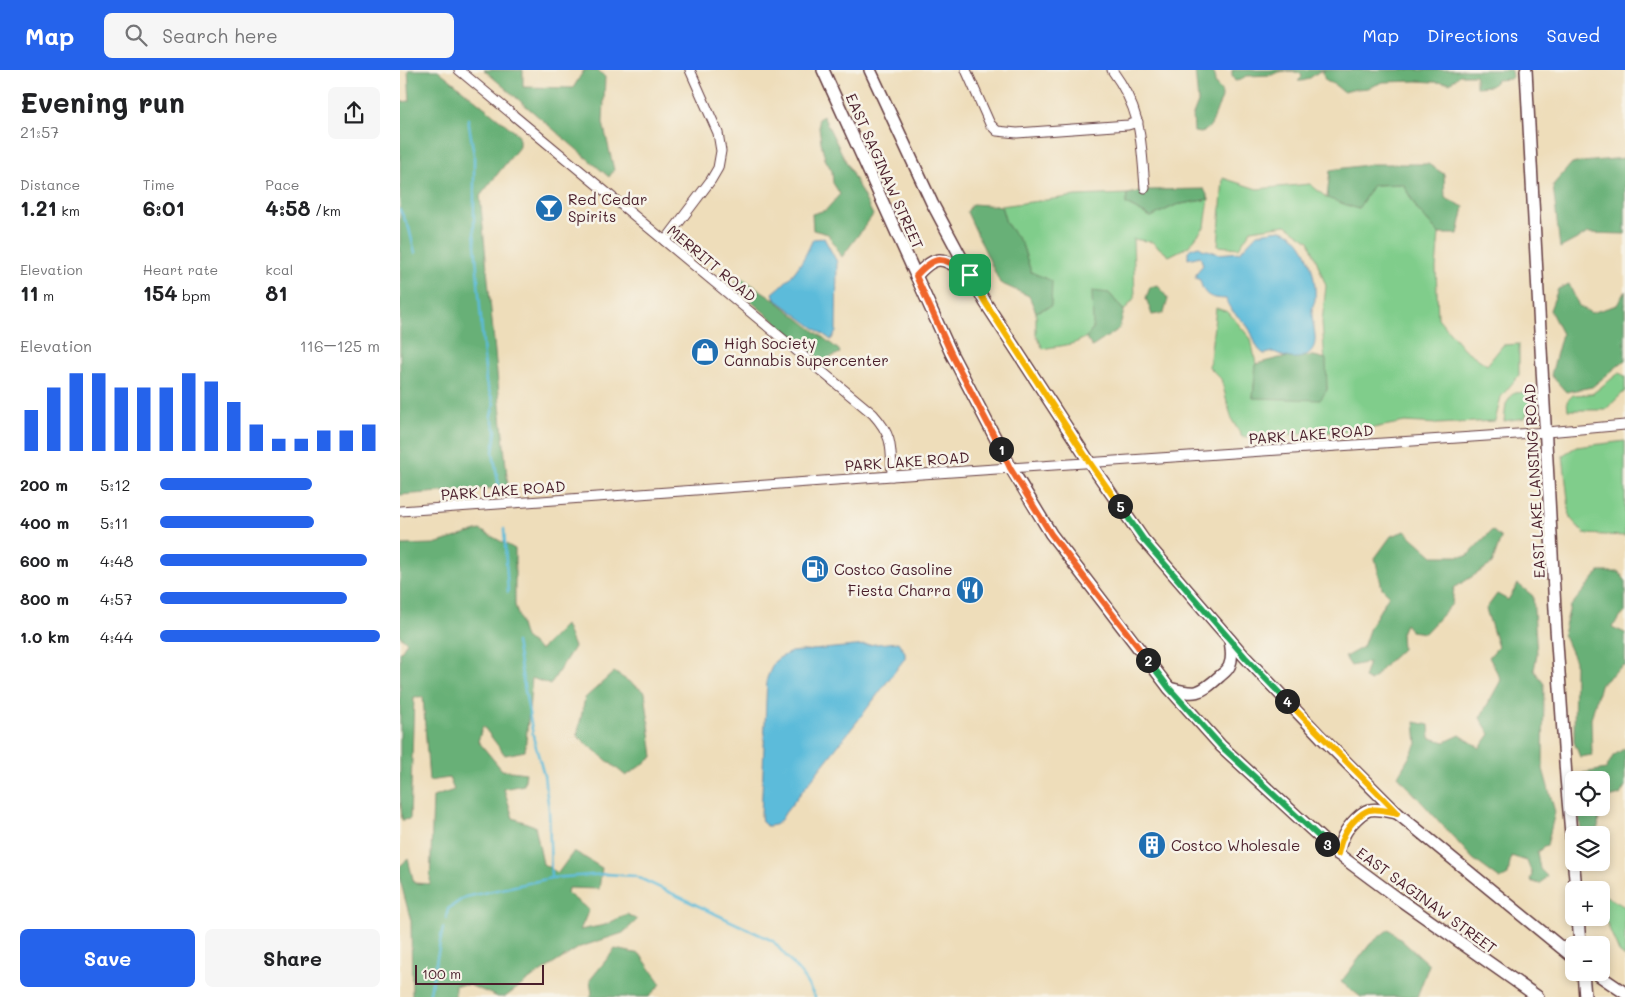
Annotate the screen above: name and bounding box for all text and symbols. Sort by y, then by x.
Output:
search box [104,13,454,58]
text: Map [25,20,74,51]
icon: search [122,21,150,49]
text: Search here [162,23,278,48]
text: Map [1362,23,1399,47]
text: Directions [1427,23,1519,47]
text: Saved [1547,23,1600,47]
text: Evening run [20,84,185,120]
button: share [328,87,380,139]
street label: EAST SAGINAW STREET [842,90,928,252]
text: 21:57 [20,121,59,142]
text: Distance [20,175,80,194]
text: Time [143,175,175,194]
text: Pace [265,175,300,194]
place label: Red Cedar Spirits [568,189,648,226]
bar icon: Red Cedar Spirits [534,193,564,223]
text: 1.21 [20,194,57,221]
text: 6:01 [143,194,185,221]
text: 4:58 [265,194,311,221]
text: km [57,201,80,220]
text: /km [311,201,341,220]
street label: MERRITT ROAD [663,220,761,306]
pin [949,254,991,296]
text: Elevation [20,260,83,279]
text: Heart rate [143,260,218,279]
text: kcal [265,260,293,279]
icon: arrive [956,261,984,289]
text: 11 [20,279,39,306]
text: 154 [143,279,178,306]
text: 81 [265,279,288,306]
text: m [39,286,54,305]
text: bpm [178,286,211,305]
place label: High Society Cannabis Supercenter [724,333,889,370]
text: Elevation [20,335,92,356]
text: 116–125 m [300,335,380,356]
shop icon: High Society Cannabis Supercenter [690,337,720,367]
street label: EAST LAKE LANSING ROAD [1519,383,1549,579]
street label: PARK LAKE ROAD [1248,420,1374,448]
pin: 1 [988,436,1014,462]
text: 1 [998,440,1005,459]
street label: PARK LAKE ROAD [844,447,970,475]
text: 200 m [20,474,68,495]
text: 5:12 [100,474,130,495]
street label: PARK LAKE ROAD [440,476,566,504]
pin: 5 [1108,494,1132,518]
text: 5 [1116,497,1125,516]
text: 400 m [20,512,69,533]
text: 5:11 [100,512,129,533]
text: 600 m [20,550,69,571]
text: 4:48 [100,550,133,571]
fuel station icon: Costco Gasoline [800,554,830,584]
place label: Costco Gasoline [834,559,953,579]
restaurant icon: Fiesta Charra [955,575,985,605]
place label: Fiesta Charra [848,580,951,600]
text: 800 m [20,588,69,609]
text: 4:57 [100,588,133,609]
text: 1.0 km [20,626,69,647]
text: 4:44 [100,626,133,647]
pin: 2 [1136,648,1160,672]
text: 2 [1145,651,1152,670]
pin: 4 [1274,688,1300,714]
text: 4 [1283,692,1292,711]
map controls [1565,771,1610,981]
button: locate [1565,771,1610,816]
button: layers [1565,826,1610,871]
building icon: Costco Wholesale [1137,830,1167,860]
pin: 3 [1314,832,1340,856]
place label: Costco Wholesale [1171,835,1300,855]
text: 3 [1323,835,1332,854]
street label: EAST SAGINAW STREET [1353,842,1501,958]
button: + [1565,881,1610,926]
button: Save [20,929,195,987]
button: Share [205,929,380,987]
button: − [1565,936,1610,981]
scale bar [415,962,544,985]
text: 100 m [422,964,461,983]

